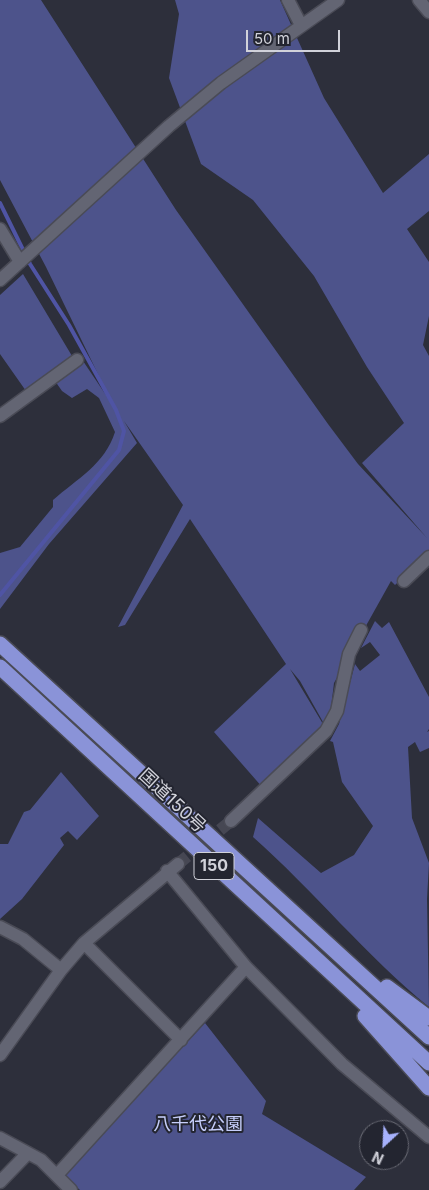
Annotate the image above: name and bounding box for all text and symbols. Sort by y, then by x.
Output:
scale bar [249,20,343,52]
text: 50 m [254,29,290,48]
street label: 国道150号 [134,765,210,837]
road number: 150 [194,852,234,879]
park label: 八千代公園 [153,1114,243,1136]
north arrow [359,1120,409,1170]
text: N [369,1148,386,1168]

